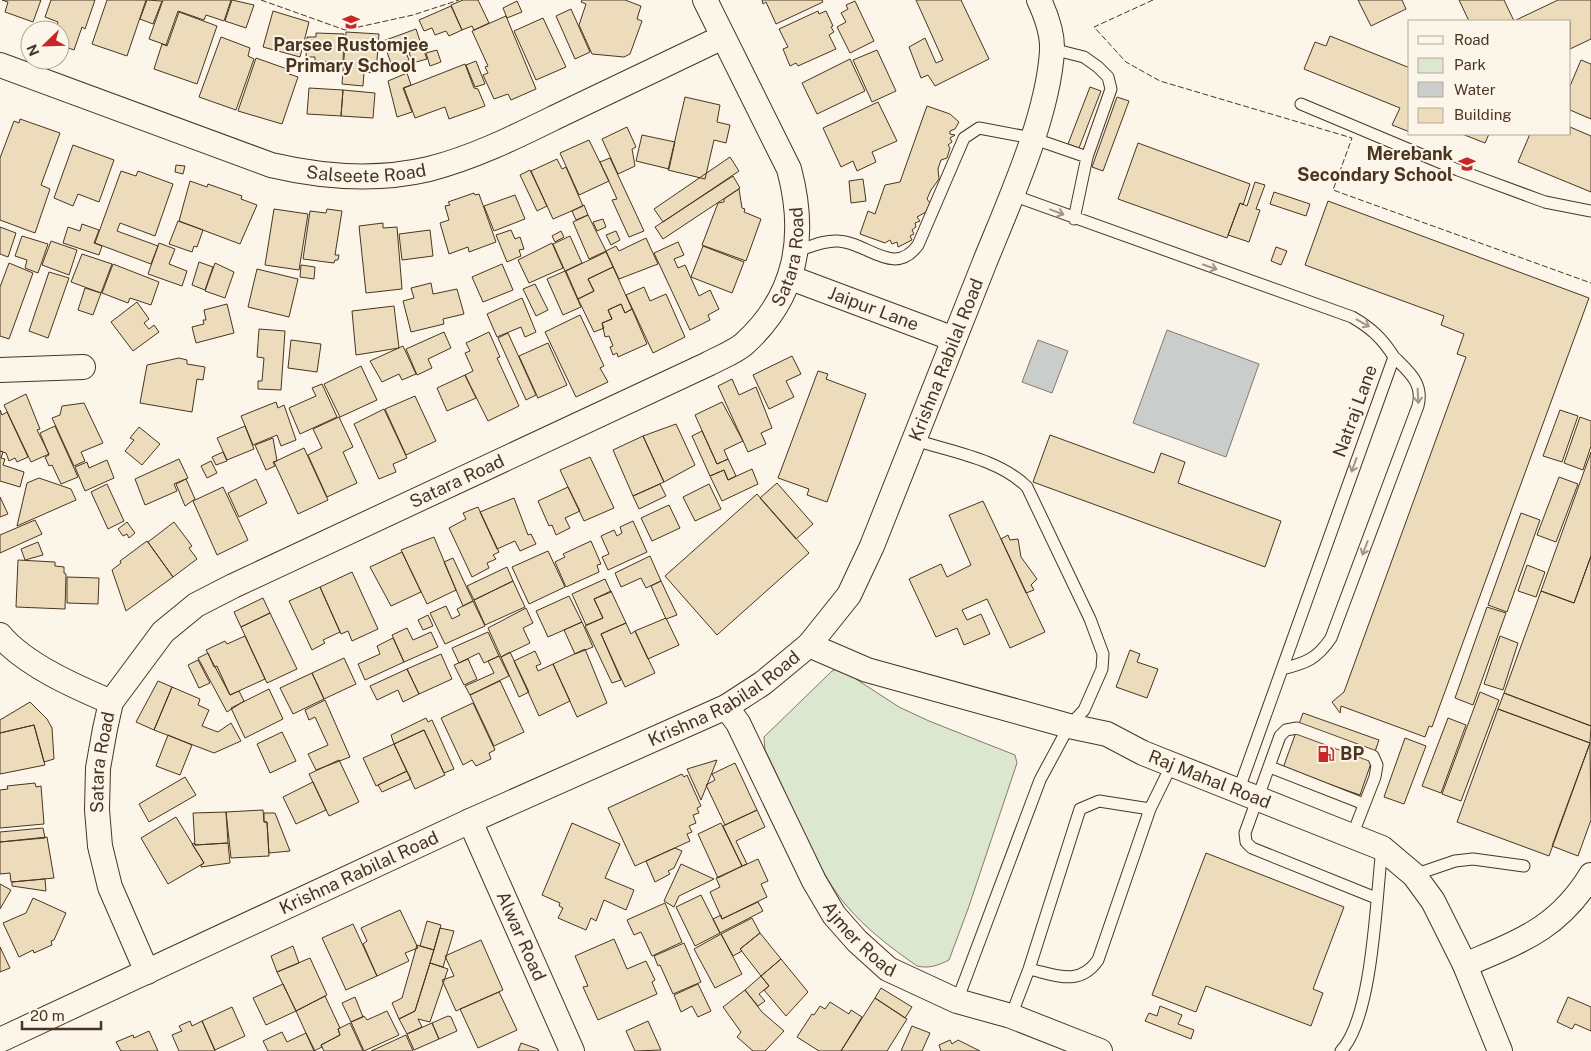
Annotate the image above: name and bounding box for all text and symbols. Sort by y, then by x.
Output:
school or university icon: Parsee Rustomjee Primary School [341,12,361,32]
north arrow [20,20,70,70]
legend [1408,20,1571,135]
text: Road [1454,31,1490,48]
place label: Parsee Rustomjee Primary School [273,34,429,76]
text: N [24,42,43,58]
text: Park [1454,56,1486,73]
text: Water [1454,81,1496,98]
text: Building [1454,106,1512,123]
place label: Merebank Secondary School [1297,143,1454,185]
school or university icon: Merebank Secondary School [1457,154,1477,174]
street label: Salseete Road [305,159,428,186]
street label: Satara Road [767,206,807,310]
one-way arrow [1049,208,1064,218]
one-way arrow [1202,263,1217,272]
street label: Krishna Rabilal Road [904,275,987,444]
street label: Jaipur Lane [825,282,922,335]
one-way arrow [1355,318,1370,328]
street label: Natraj Lane [1328,362,1381,460]
one-way arrow [1414,387,1423,403]
street label: Satara Road [406,450,508,512]
one-way arrow [1349,457,1358,473]
one-way arrow [1360,540,1369,555]
street label: Krishna Rabilal Road [644,646,804,750]
street label: Satara Road [86,710,119,813]
place label: BP [1340,743,1365,764]
fuel station icon: BP [1316,744,1336,764]
street label: Raj Mahal Road [1146,745,1274,813]
street label: Krishna Rabilal Road [276,826,442,918]
street label: Alwar Road [493,888,551,984]
street label: Ajmer Road [819,898,899,981]
scale bar [22,998,101,1030]
text: 20 m [30,1007,65,1024]

